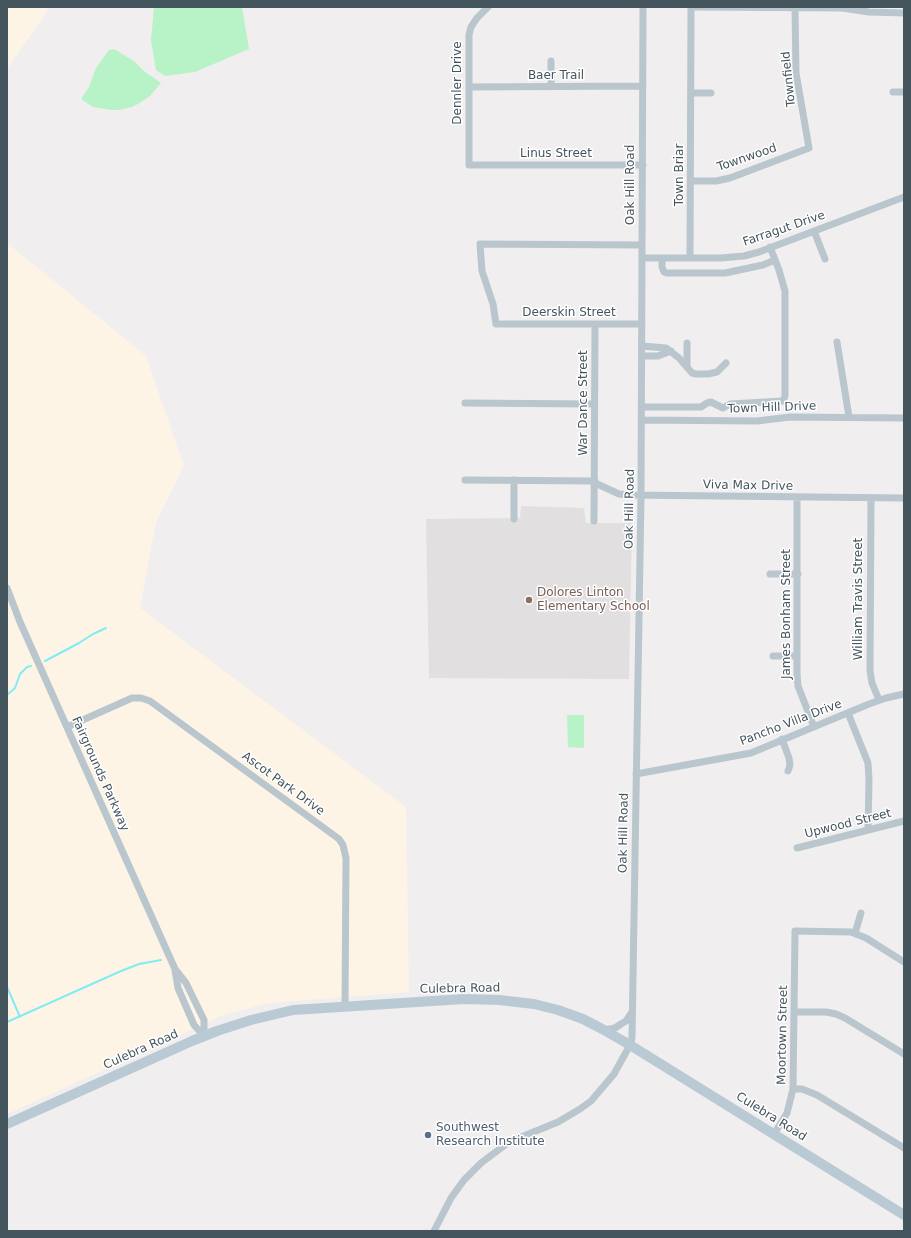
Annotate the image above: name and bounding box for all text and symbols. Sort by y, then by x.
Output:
street label: Dennler Drive [451,41,465,125]
street label: Townfield [779,50,799,108]
street label: Baer Trail [528,69,584,83]
street label: Townwood [715,141,779,175]
street label: Town Briar [673,144,687,206]
street label: Oak Hill Road [624,145,638,225]
street label: Linus Street [520,147,592,161]
street label: Farragut Drive [741,208,827,250]
street label: Deerskin Street [522,306,616,320]
street label: War Dance Street [577,350,591,456]
street label: Town Hill Drive [727,399,817,417]
street label: Oak Hill Road [622,469,638,549]
street label: Viva Max Drive [703,478,793,494]
street label: William Travis Street [852,538,866,660]
street label: James Bonham Street [780,549,794,679]
place label: Dolores Linton Elementary School [537,586,650,614]
marker: Dolores Linton Elementary School [524,595,534,605]
street label: Pancho Villa Drive [738,697,844,749]
street label: Fairgrounds Parkway [68,714,132,834]
street label: Ascot Park Drive [239,749,327,819]
street label: Oak Hill Road [616,793,632,873]
street label: Upwood Street [803,806,893,842]
street label: Culebra Road [420,981,500,997]
street label: Moortown Street [775,985,791,1085]
street label: Culebra Road [101,1027,181,1073]
street label: Culebra Road [733,1090,809,1144]
place label: Southwest Research Institute [436,1121,545,1149]
marker: Southwest Research Institute [423,1130,433,1140]

